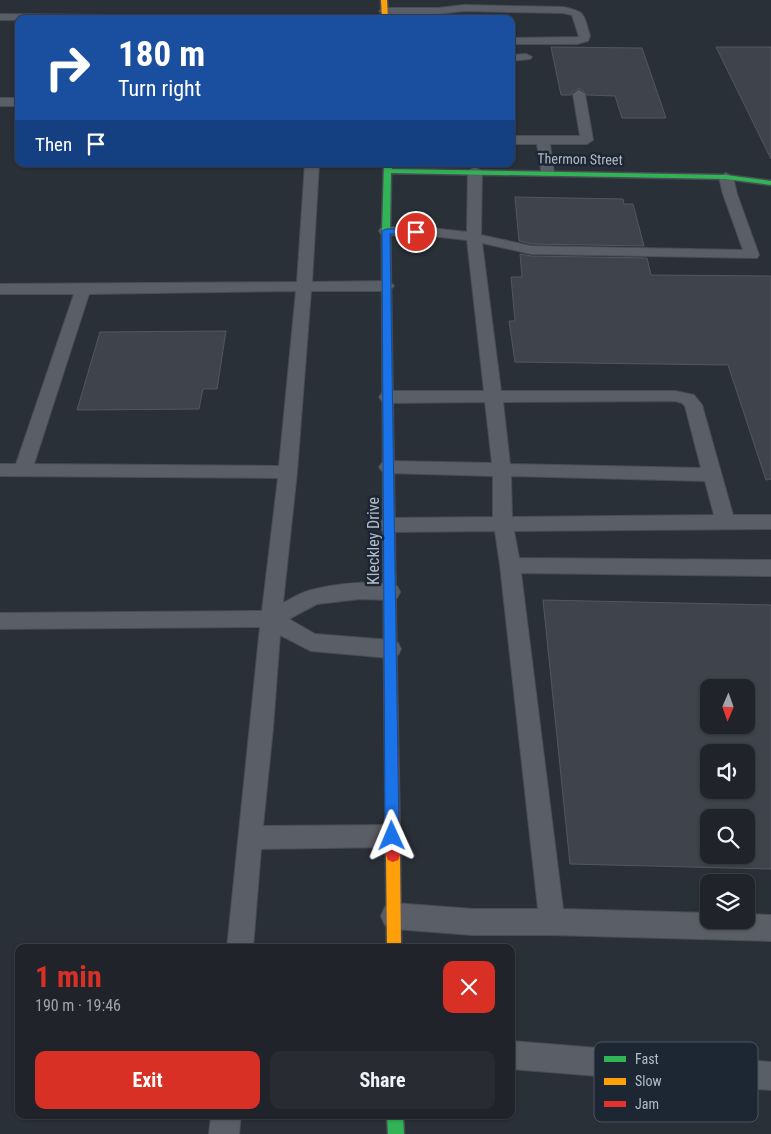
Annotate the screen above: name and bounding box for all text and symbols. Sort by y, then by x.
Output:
text: 180 m [118,34,205,75]
icon: right [35,35,100,100]
text: Turn right [118,76,201,101]
icon: arrive [82,130,110,158]
text: Then [35,133,72,156]
street label: Thermon Street [537,150,623,168]
pin [395,211,437,253]
icon: arrive [402,218,430,246]
street label: Kleckley Drive [364,497,383,585]
north arrow [700,679,755,734]
map controls [700,679,755,929]
button: sound [700,744,755,799]
position arrow [365,809,417,861]
button: search [700,809,755,864]
button: layers [700,874,755,929]
text: 1 min [35,959,102,994]
button: close [443,961,495,1013]
text: 190 m · 19:46 [35,996,121,1015]
legend [594,1042,758,1122]
button: Exit [35,1051,260,1109]
button: Share [270,1051,495,1109]
text: Fast [635,1051,659,1067]
text: Slow [635,1073,662,1089]
text: Jam [635,1096,659,1112]

